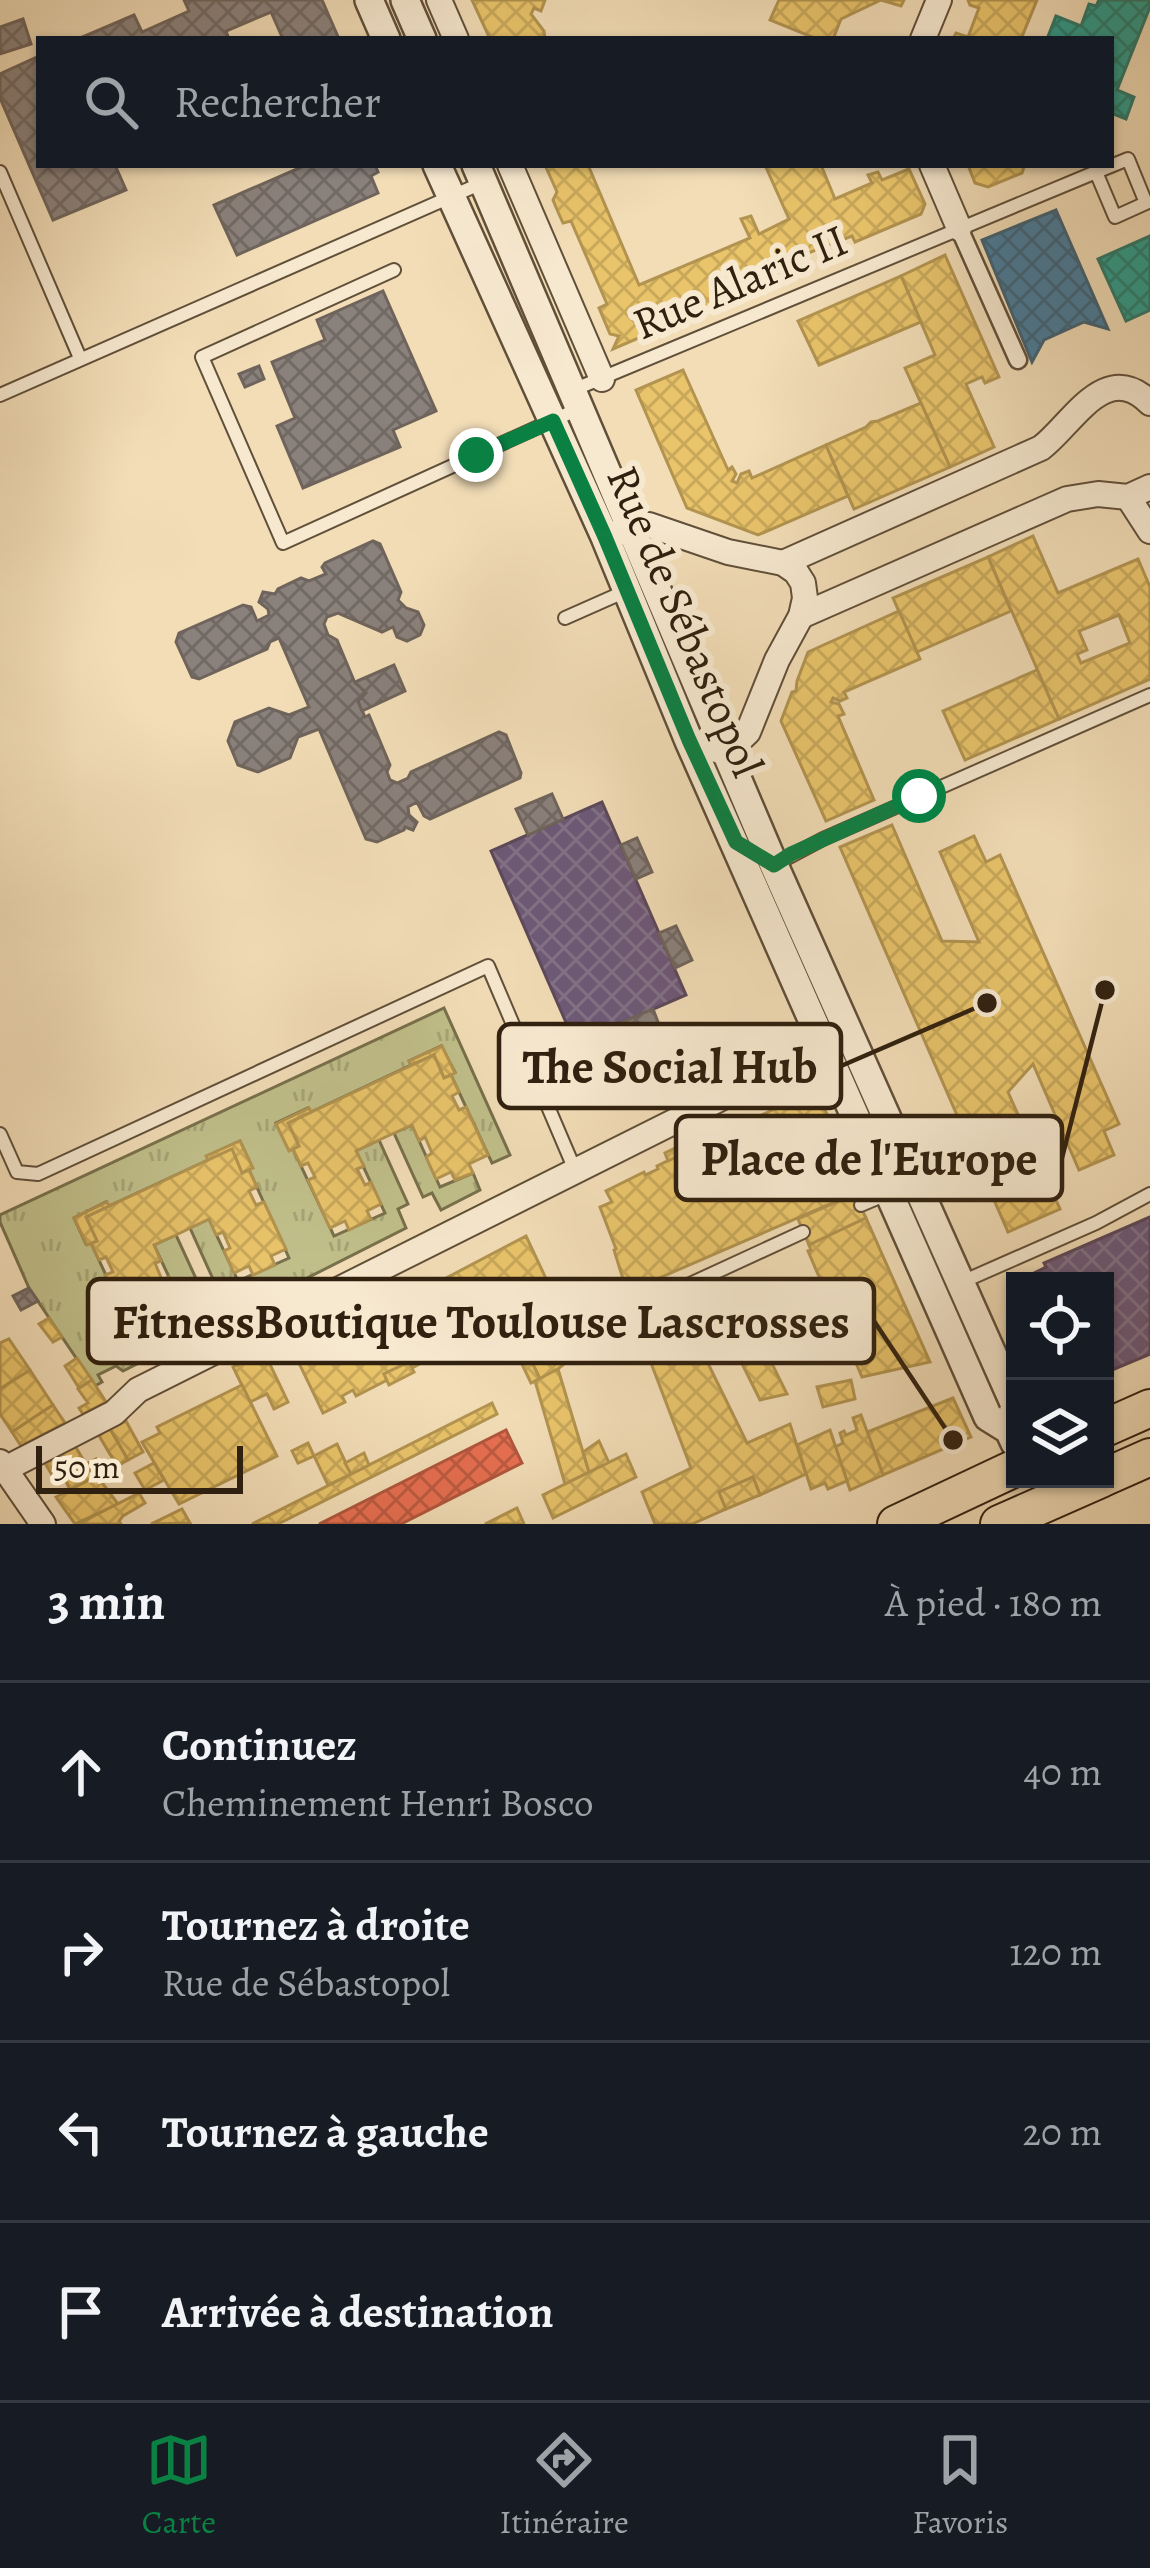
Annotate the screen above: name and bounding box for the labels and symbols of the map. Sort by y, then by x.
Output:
street label: Rue Alaric II [623,209,857,355]
route end [449,428,503,482]
street label: Rue de Sébastopol [592,456,778,786]
route start [892,769,946,823]
callout: The Social Hub [499,1024,841,1108]
text: The Social Hub [523,1034,817,1100]
callout: Place de l'Europe [676,1116,1062,1200]
text: Place de l'Europe [700,1126,1038,1192]
callout: FitnessBoutique Toulouse Lascrosses [88,1279,874,1363]
text: FitnessBoutique Toulouse Lascrosses [112,1289,850,1355]
scale bar [36,1440,243,1493]

